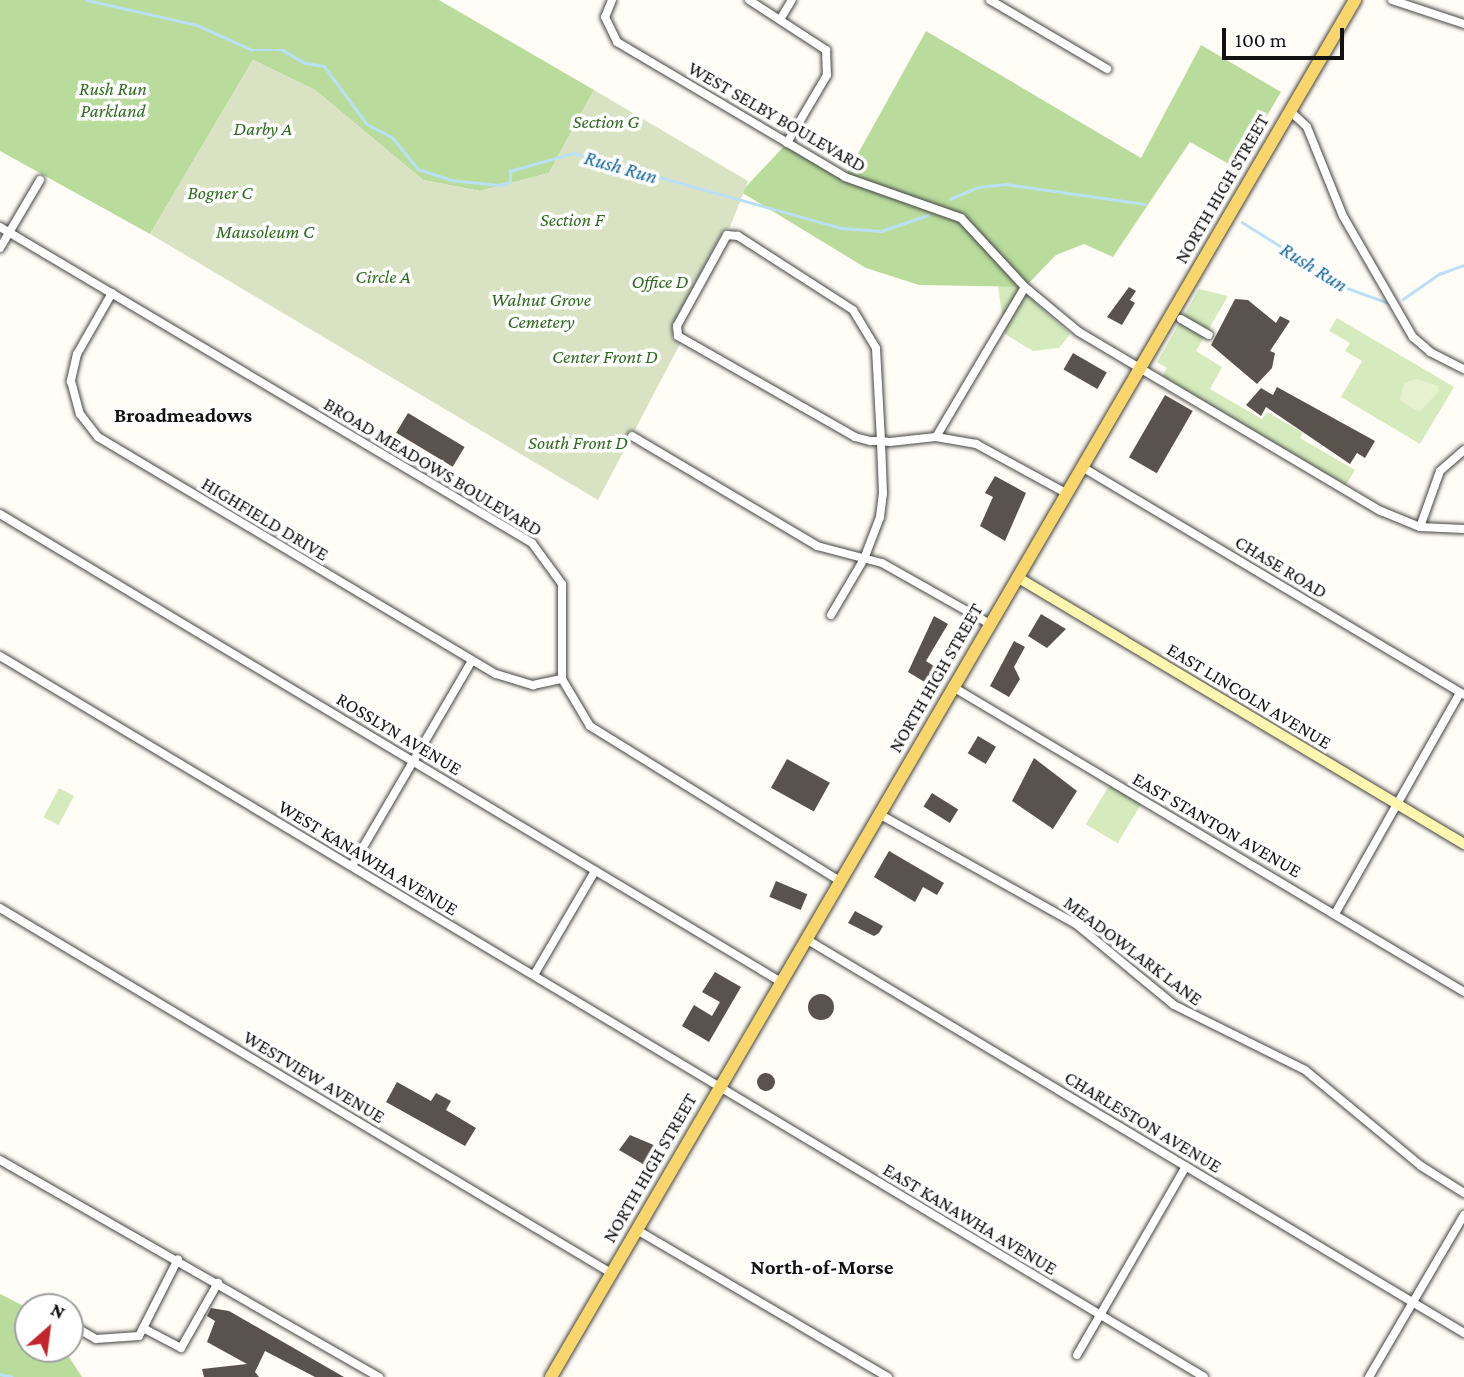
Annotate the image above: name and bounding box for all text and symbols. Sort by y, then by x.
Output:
scale bar [1226,14,1348,58]
text: 100 m [1235,28,1287,52]
street label: WEST SELBY BOULEVARD [684,57,870,177]
park label: Rush Run Parkland [79,78,147,122]
street label: NORTH HIGH STREET [1170,110,1274,268]
park label: Section G [573,111,639,133]
park label: Darby A [234,118,292,140]
water label: Rush Run [582,145,660,189]
park label: Bogner C [187,182,253,204]
park label: Section F [540,209,604,231]
park label: Mausoleum C [216,221,314,243]
water label: Rush Run [1276,236,1352,298]
park label: Circle A [355,266,411,288]
park label: Office D [632,271,688,293]
park label: Walnut Grove Cemetery [491,289,591,333]
park label: Center Front D [552,346,658,368]
street label: BROAD MEADOWS BOULEVARD [319,393,547,541]
district label: Broadmeadows [114,402,252,428]
park label: South Front D [528,432,628,454]
street label: HIGHFIELD DRIVE [197,472,333,566]
street label: CHASE ROAD [1231,531,1331,603]
street label: NORTH HIGH STREET [884,599,988,757]
street label: EAST LINCOLN AVENUE [1163,638,1335,754]
street label: ROSSLYN AVENUE [332,688,466,780]
street label: EAST STANTON AVENUE [1128,767,1306,883]
street label: WEST KANAWHA AVENUE [274,795,462,921]
street label: MEADOWLARK LANE [1059,891,1207,1011]
street label: WESTVIEW AVENUE [239,1026,389,1128]
street label: CHARLESTON AVENUE [1060,1066,1226,1178]
street label: NORTH HIGH STREET [598,1089,702,1247]
street label: EAST KANAWHA AVENUE [879,1158,1061,1280]
district label: North-of-Morse [751,1254,893,1280]
north arrow [14,1293,84,1363]
text: N [47,1298,69,1323]

